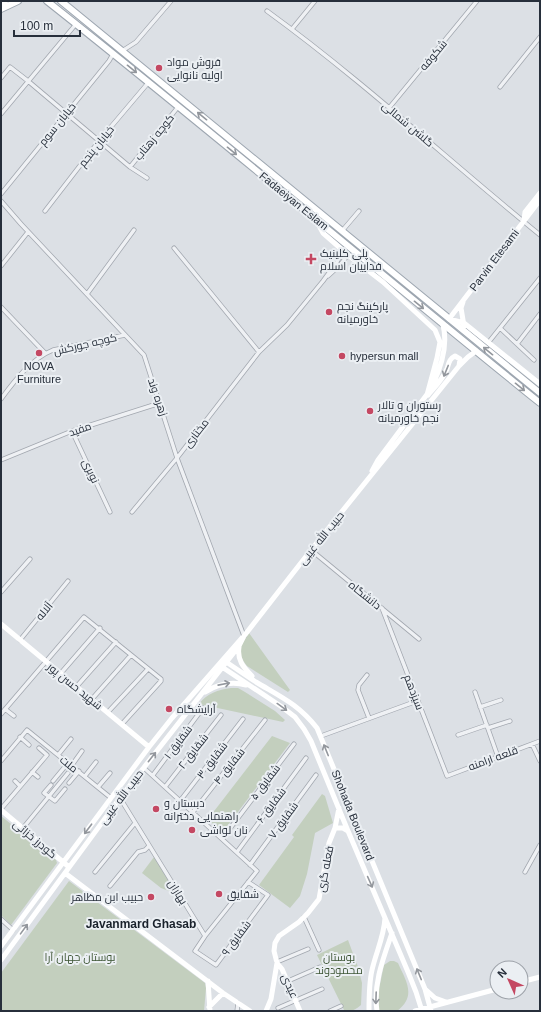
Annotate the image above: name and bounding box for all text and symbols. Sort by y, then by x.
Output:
scale bar [14,12,80,38]
text: 100 m [20,19,53,33]
street label: شکوفه [417,37,450,73]
place label: فروش مواد اولیه نانوایی [167,56,223,82]
marker: فروش مواد اولیه نانوایی [154,63,164,73]
one-way arrow [126,65,137,74]
street label: گلشن شمالی [379,99,436,150]
street label: خیابان سوم [36,100,79,149]
street label: کوچه زهتاب [132,112,177,163]
one-way arrow [197,112,208,120]
street label: خیابان پنجم [76,123,118,170]
one-way arrow [227,147,238,156]
street label: Fadaeiyan Eslam [257,170,331,232]
street label: Parvin Etesami [467,227,521,293]
place label: پلی کلینیک فداییان اسلام [320,247,382,274]
marker: پلی کلینیک فداییان اسلام [305,253,317,265]
place label: پارکینگ نجم خاورمیانه [337,300,388,326]
one-way arrow [414,301,424,310]
marker: پارکینگ نجم خاورمیانه [324,307,334,317]
street label: کوچه جورکش [52,331,118,358]
one-way arrow [482,346,493,355]
marker: NOVA Furniture [34,348,44,358]
place label: hypersun mall [350,350,418,362]
marker: hypersun mall [337,351,347,361]
place label: NOVA Furniture [17,360,61,385]
one-way arrow [441,364,449,376]
street label: زهره وند [145,376,170,418]
one-way arrow [515,382,526,391]
place label: رستوران و تالار نجم خاورمیانه [377,399,441,426]
marker: رستوران و تالار نجم خاورمیانه [365,406,375,416]
street label: مختاری [181,416,212,450]
street label: مفید [67,420,93,438]
street label: نوبری [79,457,102,486]
street label: حبیب الله غیبی [294,508,347,568]
street label: دانشگاه [346,578,384,612]
street label: آلاله [33,600,55,622]
street label: شهید حسن پور [44,660,105,712]
street label: سیزدهم [400,673,426,712]
one-way arrow [217,680,230,688]
place label: آرایشگاه [177,703,216,716]
one-way arrow [276,703,287,711]
marker: آرایشگاه [164,704,174,714]
street label: شقایق ۱ [162,723,195,762]
street label: شقایق ۲ [176,731,211,771]
street label: شقایق ۳ [194,739,230,781]
street label: قلعه ارامنه [467,743,520,773]
one-way arrow [322,744,330,756]
street label: شقایق ۴ [211,746,248,787]
one-way arrow [148,752,156,763]
street label: ملت [58,753,80,775]
street label: شقایق ۵ [248,762,283,803]
street label: حبیب الله غیبی [95,766,146,827]
street label: Shohada Boulevard [329,768,377,862]
street label: شقایق ۶ [254,785,289,825]
place label: دبستان و راهنمایی دخترانه [164,797,239,823]
street label: شقایق ۷ [266,799,301,841]
marker: دبستان و راهنمایی دخترانه [151,804,161,814]
street label: گودرز خزائی [10,817,59,861]
one-way arrow [83,824,92,835]
place label: نان لواشی [200,824,248,837]
marker: نان لواشی [187,825,197,835]
street label: فعله گری [315,845,336,893]
one-way arrow [367,875,374,887]
street label: بهاران [165,878,190,907]
place label: شقایق [227,888,259,901]
marker: شقایق [214,889,224,899]
place label: حبیب ابن مظاهر [70,891,143,904]
marker: حبیب ابن مظاهر [146,892,156,902]
district label: Javanmard Ghasab [86,917,196,931]
street label: شقایق ۹ [219,918,254,959]
one-way arrow [20,924,28,935]
park label: بوستان جهان آرا [44,951,116,964]
park label: بوستان محمودوند [315,951,363,977]
north arrow [489,960,529,1000]
text: N [495,966,509,980]
one-way arrow [414,968,422,980]
street label: عیدی [278,972,301,1000]
one-way arrow [372,991,380,1004]

